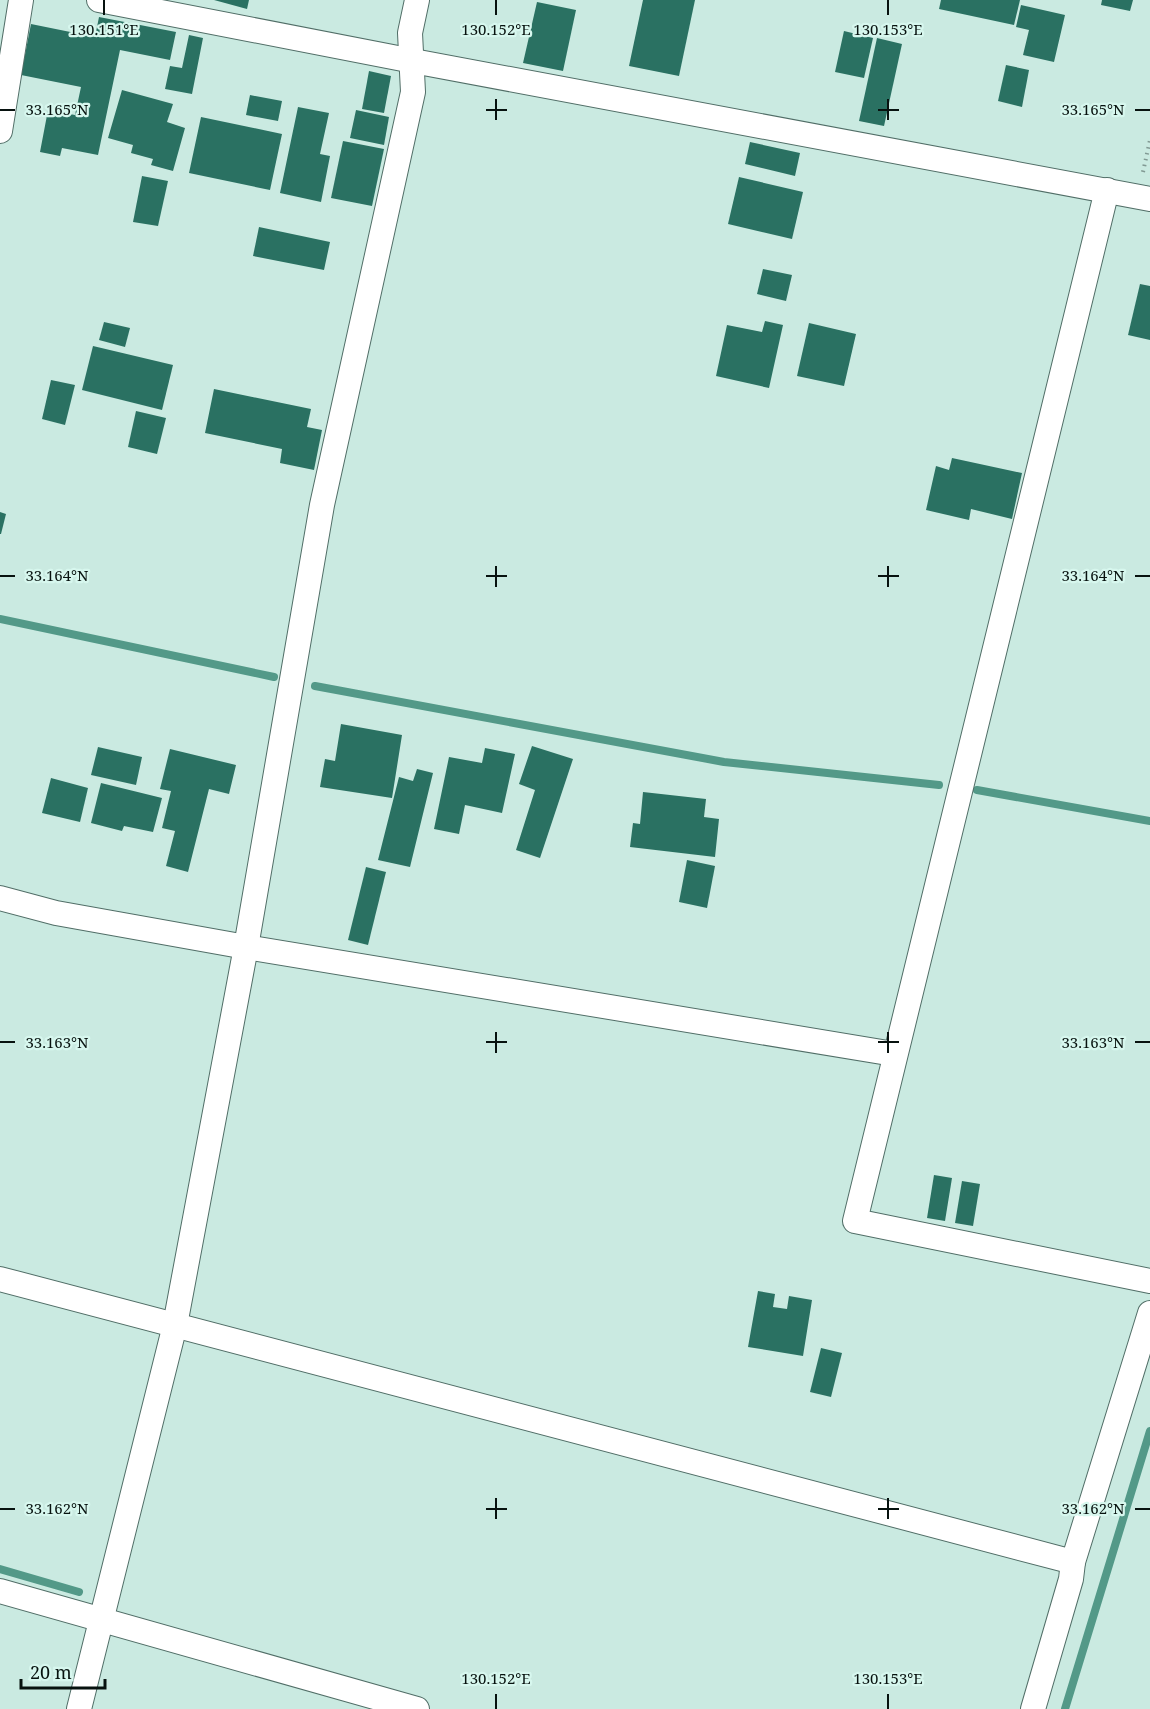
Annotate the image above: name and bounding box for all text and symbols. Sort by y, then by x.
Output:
text: 130.151°E [69,19,139,39]
text: 130.152°E [461,19,531,39]
text: 130.153°E [853,19,923,39]
text: 33.165°N [25,99,89,119]
text: 33.165°N [1061,99,1125,119]
text: 33.164°N [25,565,89,585]
text: 33.164°N [1061,565,1125,585]
text: 33.163°N [25,1032,89,1052]
text: 33.163°N [1061,1032,1125,1052]
text: 33.162°N [25,1498,89,1518]
text: 33.162°N [1061,1498,1125,1518]
scale bar [21,1652,105,1690]
text: 20 m [30,1660,72,1684]
text: 130.152°E [461,1668,531,1688]
text: 130.153°E [853,1668,923,1688]

